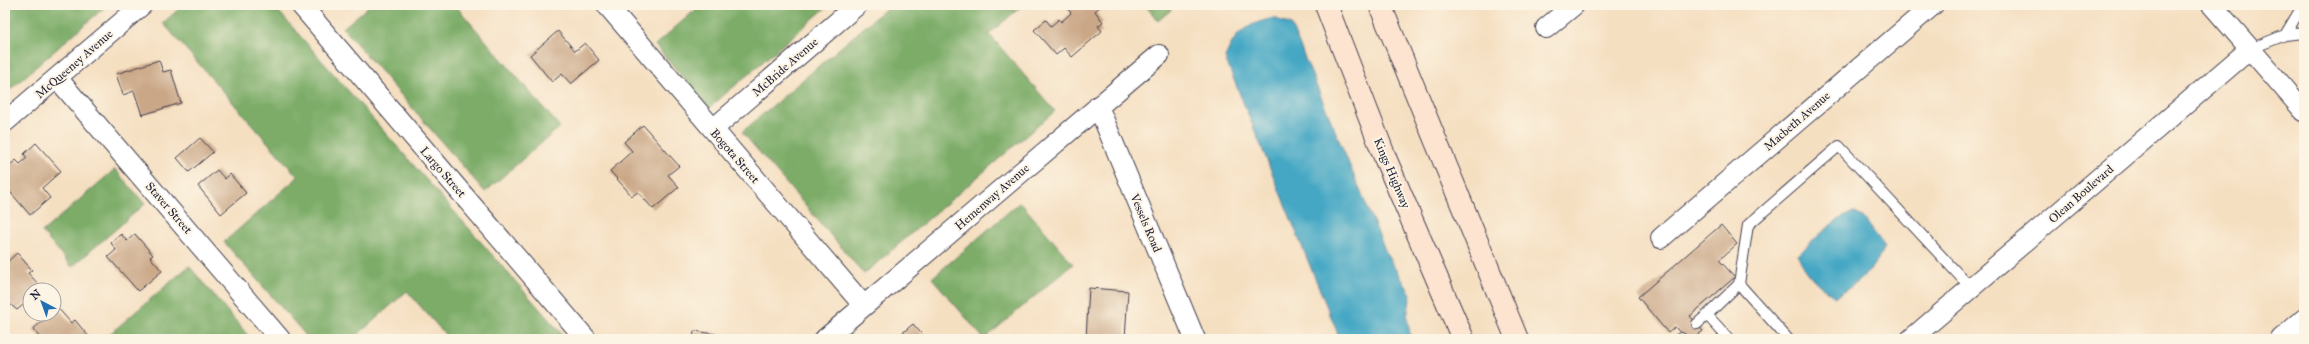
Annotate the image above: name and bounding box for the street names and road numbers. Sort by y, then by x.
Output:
street label: McQueeney Avenue [32,27,116,101]
street label: McBride Avenue [749,35,821,99]
street label: Macbeth Avenue [1761,89,1833,153]
street label: Bogota Street [707,126,763,187]
street label: Kings Highway [1370,136,1413,211]
street label: Largo Street [416,144,469,201]
street label: Hemenway Avenue [952,161,1032,233]
street label: Olean Boulevard [2046,162,2116,226]
street label: Staver Street [143,179,196,237]
street label: Vessels Road [1127,191,1165,254]

